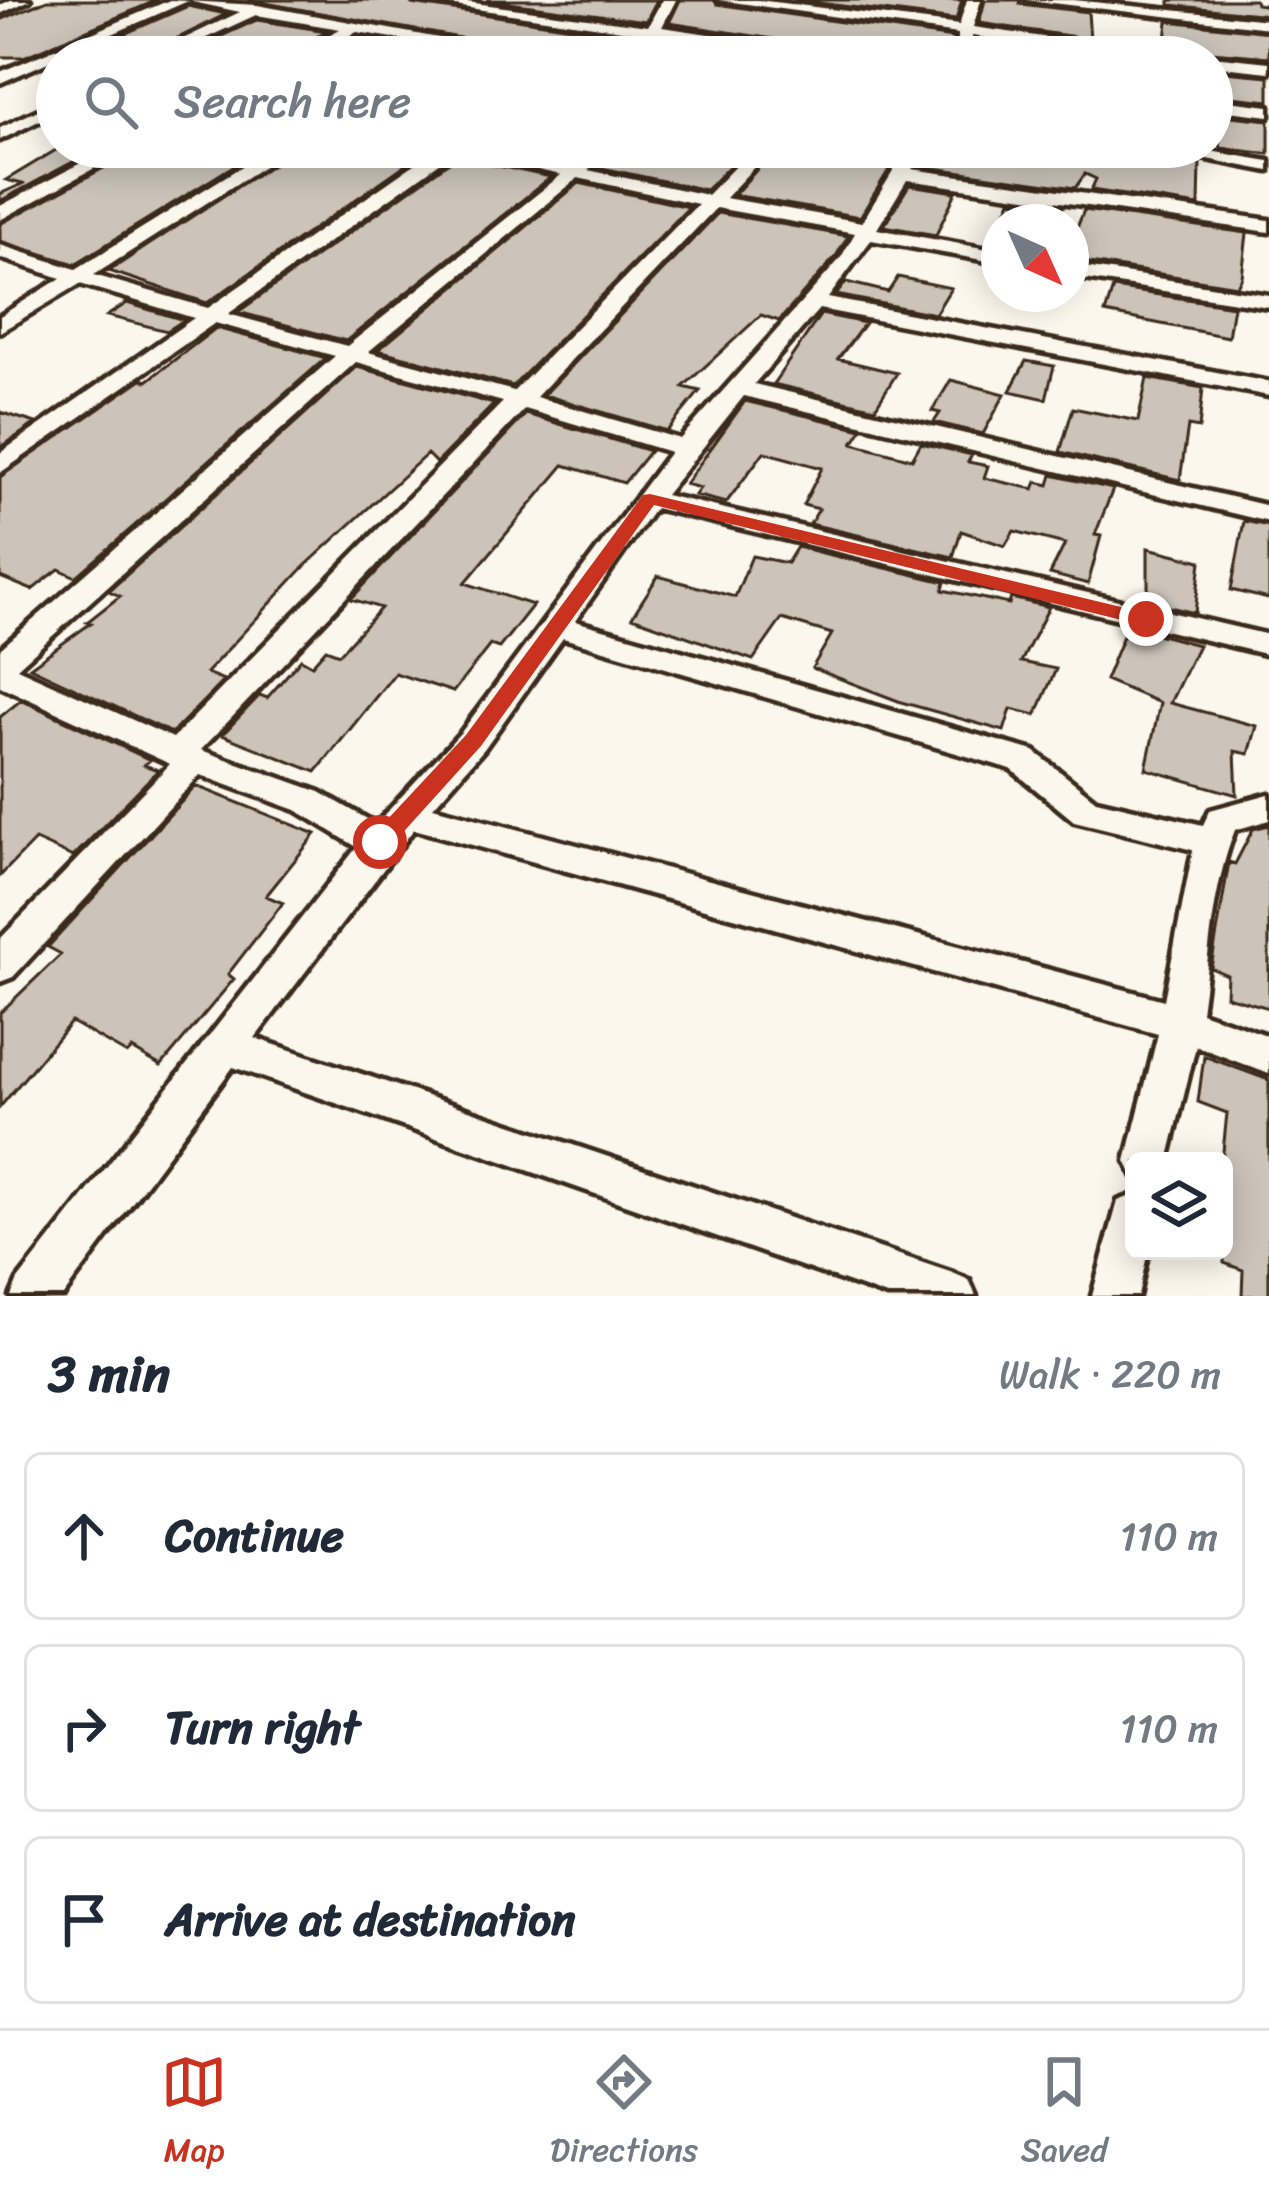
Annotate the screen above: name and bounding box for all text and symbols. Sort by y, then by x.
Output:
search box [36,36,1233,168]
text: Search here [174,62,411,142]
icon: search [78,69,144,135]
north arrow [981,204,1089,312]
route end [1119,592,1173,646]
route start [353,815,407,869]
map controls [1125,1152,1233,1260]
button: layers [1125,1152,1233,1260]
text: 3 min [48,1329,170,1419]
text: Walk · 220 m [999,1340,1221,1409]
text: Continue [165,1496,344,1576]
text: 110 m [1120,1502,1218,1571]
icon: ahead [51,1503,117,1569]
text: Turn right [165,1688,360,1768]
text: 110 m [1120,1694,1218,1763]
icon: right [51,1695,117,1761]
text: Arrive at destination [165,1880,575,1960]
icon: arrive [51,1887,117,1953]
tab: Map [161,2049,227,2179]
tab: Directions [550,2049,698,2179]
tab: Saved [1021,2049,1108,2179]

